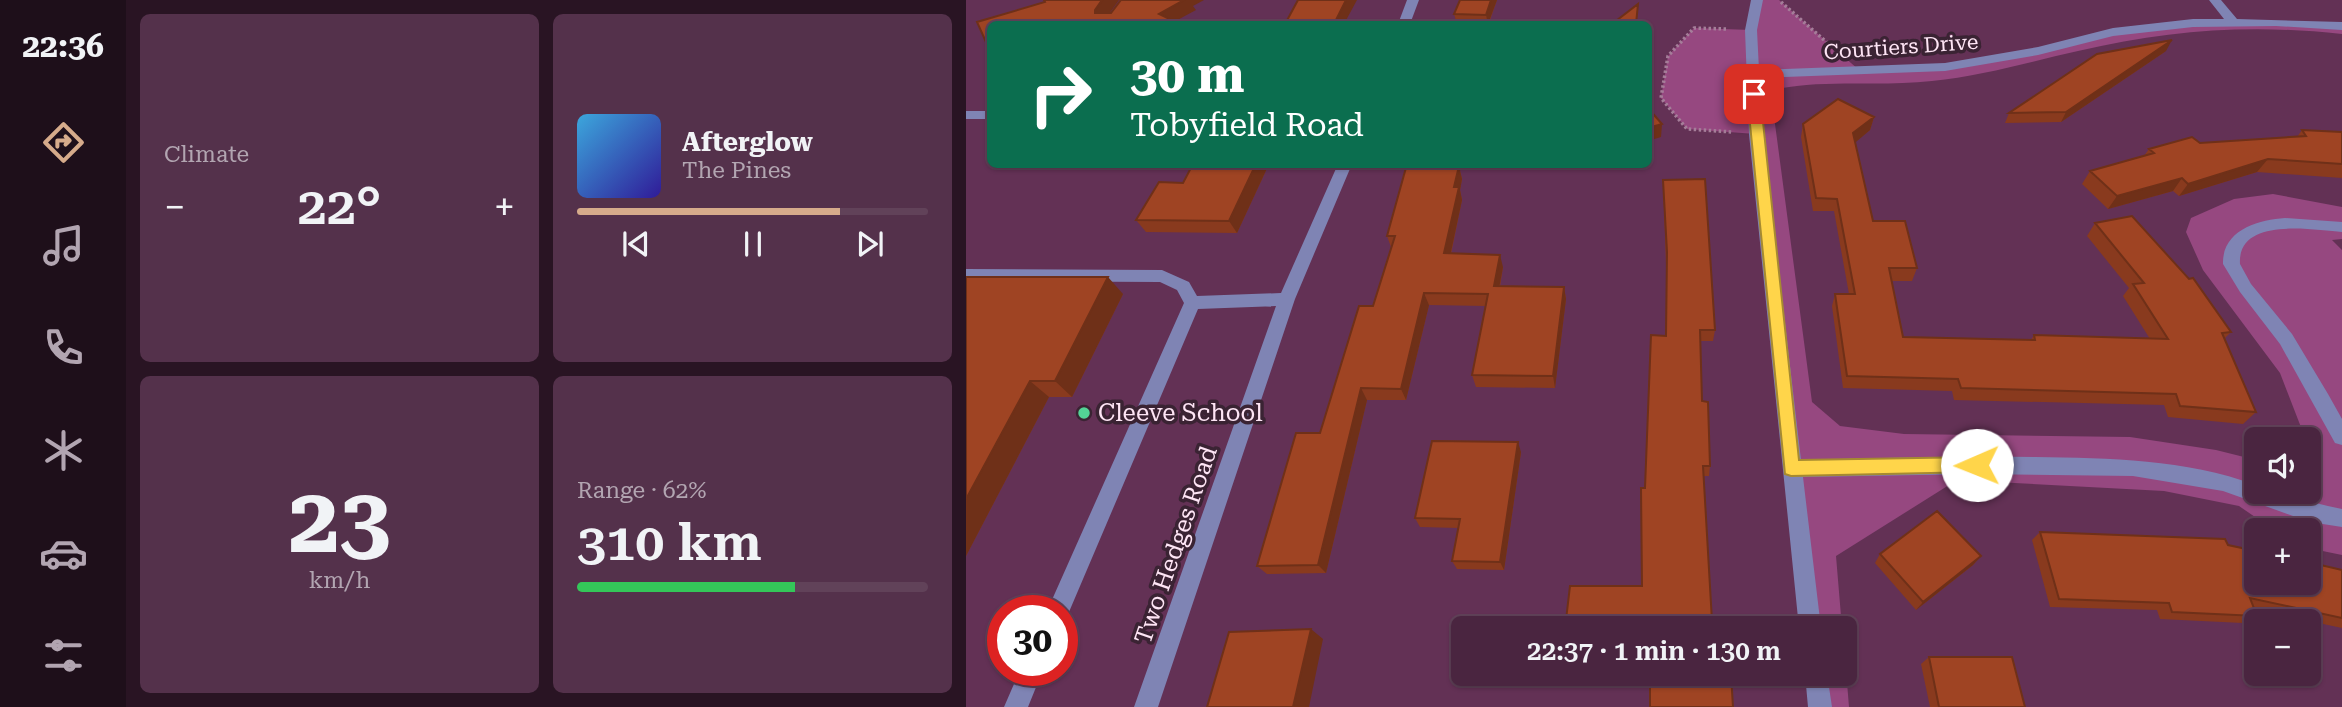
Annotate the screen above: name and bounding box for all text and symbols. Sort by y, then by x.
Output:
text: 22:36 [22,27,104,65]
street label: Courtiers Drive [1823,30,1979,64]
text: 30 m [1130,47,1245,104]
icon: right [1015,49,1106,140]
pin [1724,64,1784,124]
icon: arrive [1735,75,1773,113]
text: Tobyfield Road [1130,106,1364,144]
icon: directions [39,118,88,167]
text: Afterglow [682,127,813,157]
text: Climate [164,141,249,168]
text: The Pines [682,157,791,184]
text: 22° [298,176,381,237]
text: − [164,185,185,229]
text: + [494,185,515,229]
icon: music [39,221,88,270]
icon: previous [617,225,655,263]
icon: pause [734,225,772,263]
icon: next [851,225,889,263]
icon: phone [39,323,88,372]
place label: Cleeve School [1098,399,1263,427]
marker: Cleeve School [1076,405,1092,421]
icon: climate [39,426,88,475]
map controls [2244,427,2321,686]
button: sound [2244,427,2321,504]
position arrow [1940,428,2014,502]
street label: Two Hedges Road [1129,442,1223,648]
text: 23 [289,468,390,574]
text: Range · 62% [577,477,706,504]
text: 310 km [577,512,762,573]
button: + [2244,518,2321,595]
icon: car [39,529,88,578]
text: km/h [309,567,370,594]
speed limit sign: 30 [987,595,1078,686]
button: − [2244,609,2321,686]
icon: filters [39,631,88,680]
text: 22:37 · 1 min · 130 m [1527,636,1781,666]

